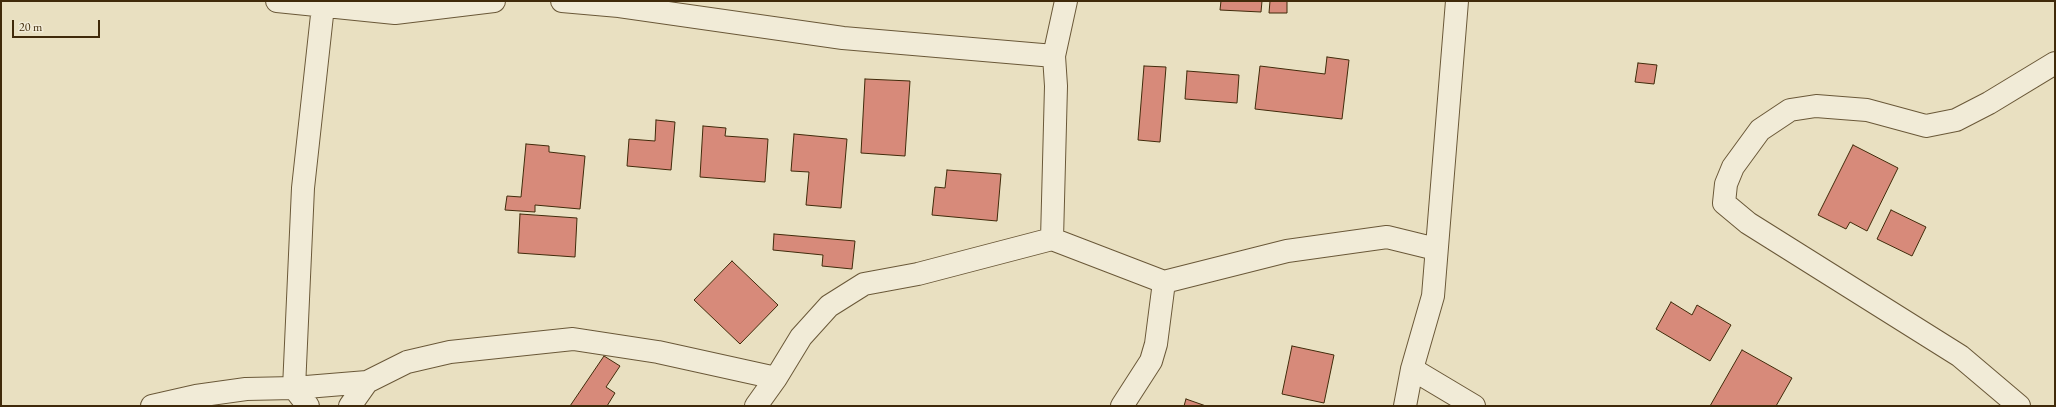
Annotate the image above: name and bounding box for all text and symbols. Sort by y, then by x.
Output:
scale bar [14,12,102,38]
text: 20 m [19,19,42,35]

